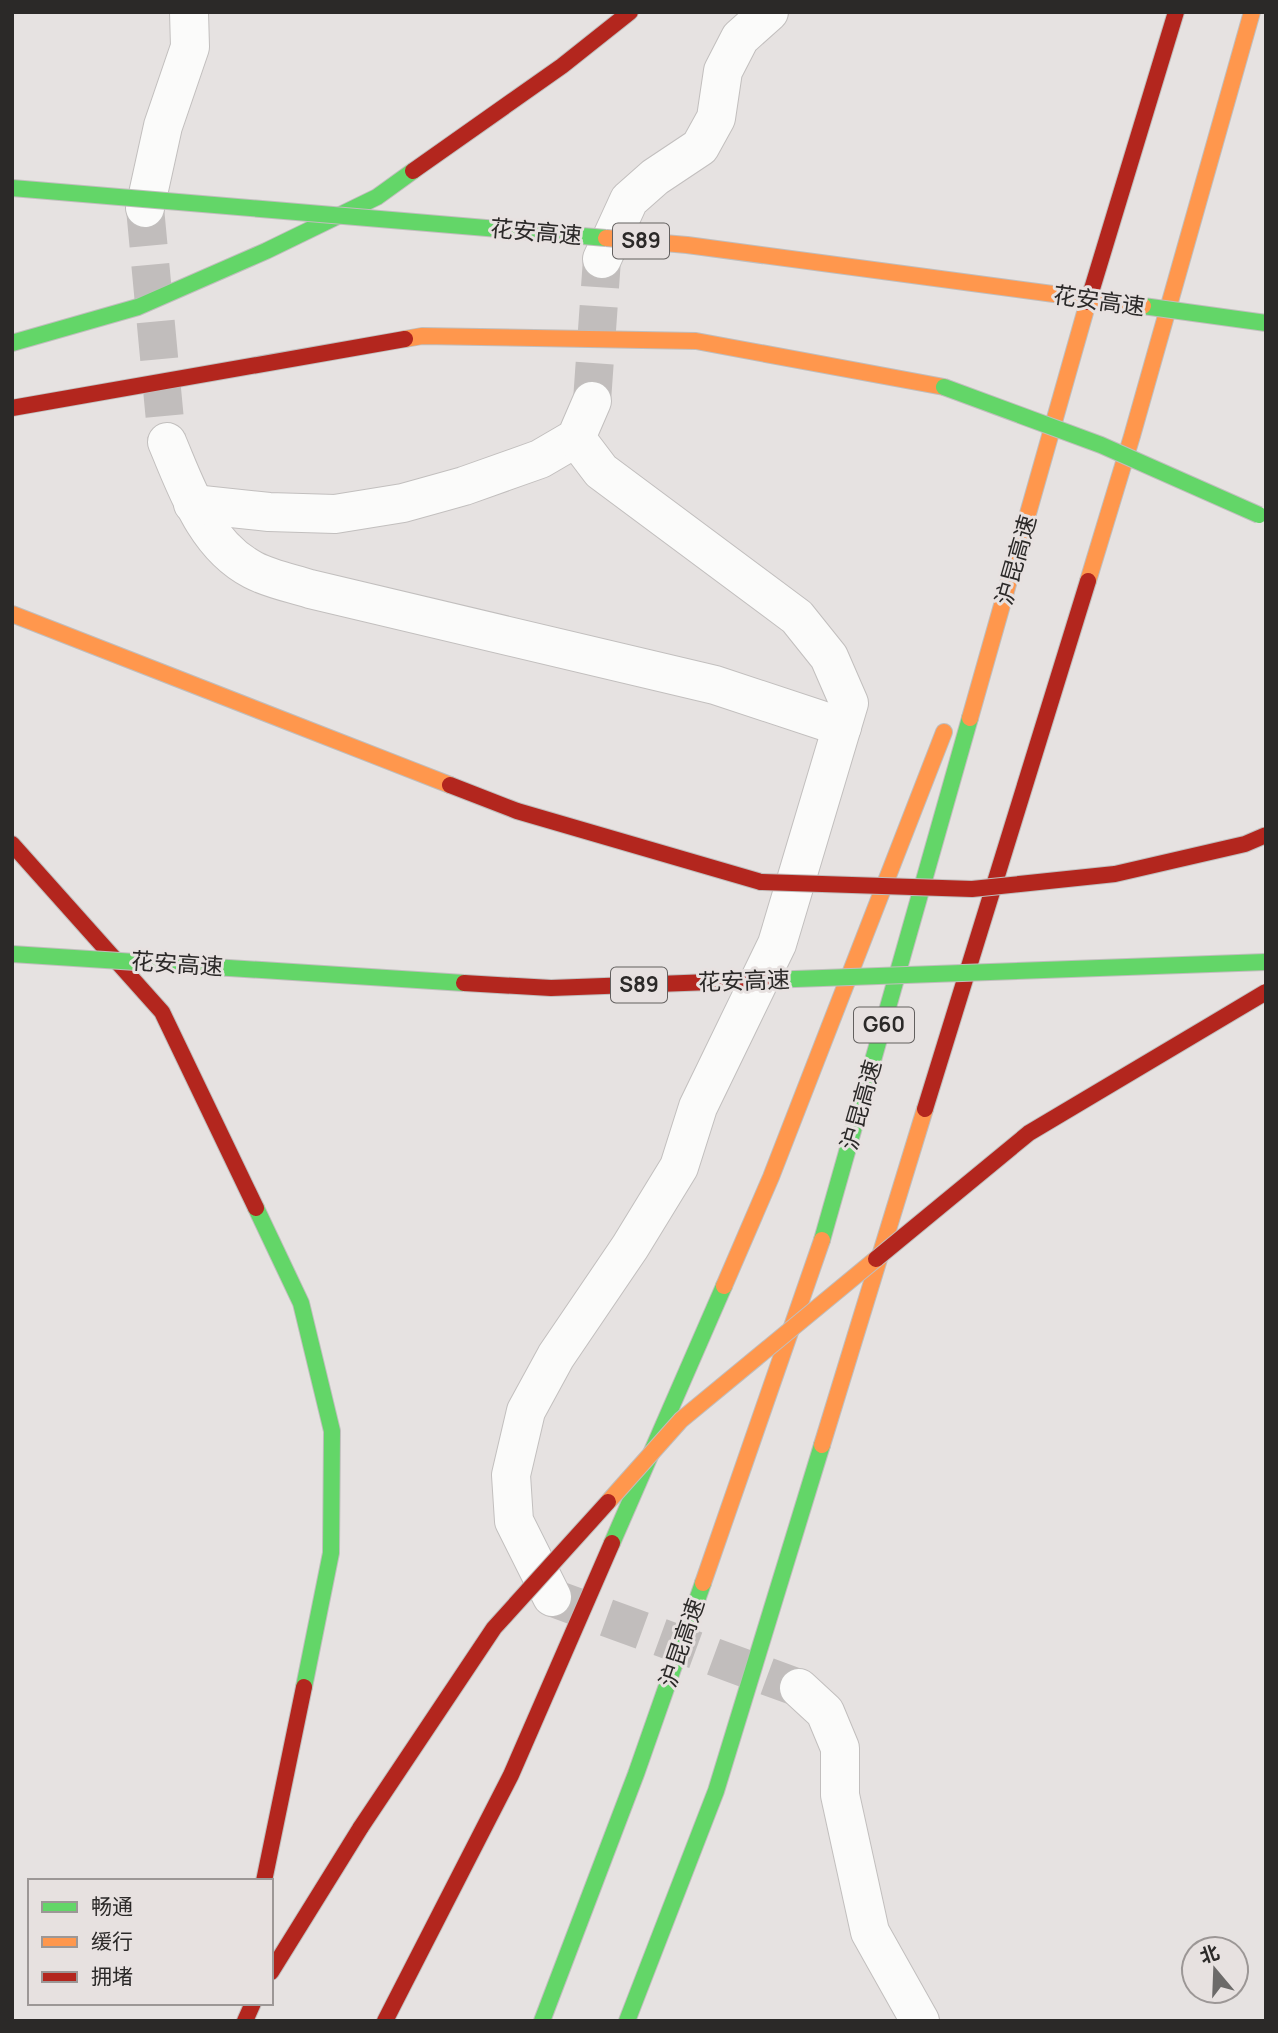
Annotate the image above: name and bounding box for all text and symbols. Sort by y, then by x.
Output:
street label: 花安高速 [489,211,583,251]
road number: S89 [613,224,669,258]
street label: 花安高速 [1051,278,1147,322]
street label: 沪昆高速 [987,511,1043,608]
street label: 花安高速 [130,944,224,982]
street label: 花安高速 [697,962,790,998]
road number: S89 [611,968,667,1002]
road number: G60 [854,1007,914,1042]
street label: 沪昆高速 [832,1056,888,1153]
street label: 沪昆高速 [651,1594,711,1691]
legend [28,1879,273,2005]
text: 畅通 [91,1892,133,1920]
text: 缓行 [91,1927,133,1955]
north arrow [1180,1935,1250,2005]
text: 北 [1196,1939,1223,1969]
text: 拥堵 [91,1962,133,1990]

